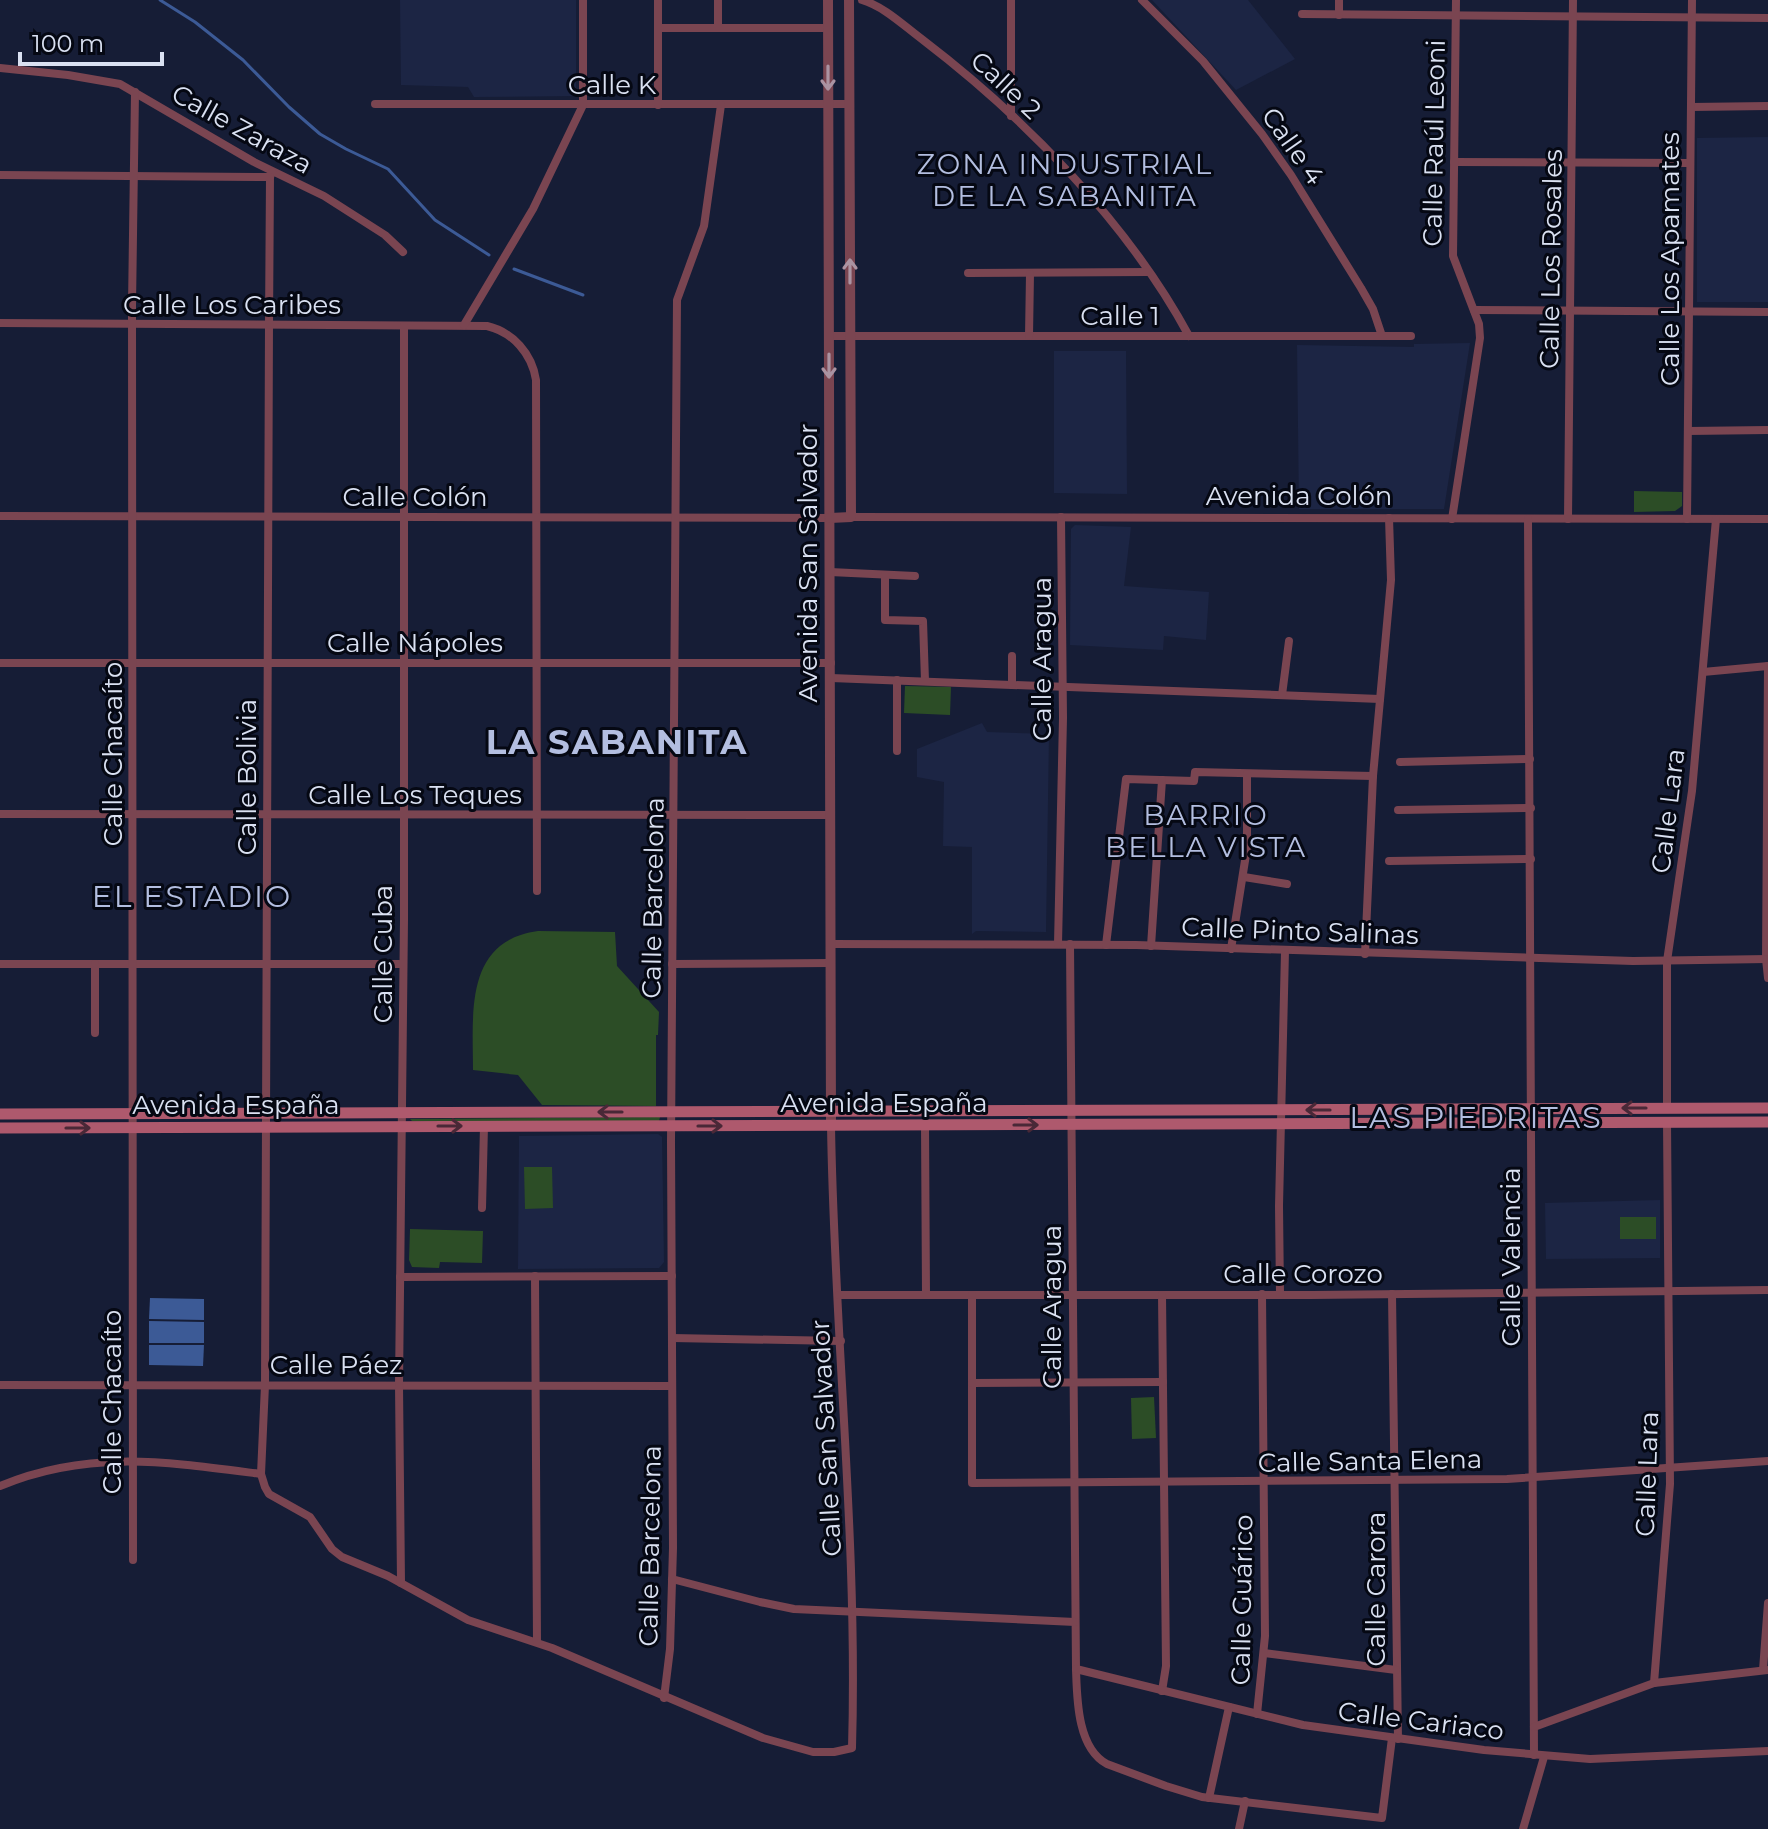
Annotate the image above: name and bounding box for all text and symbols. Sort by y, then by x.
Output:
scale bar [20,16,162,66]
text: 100 m [32,29,104,58]
street label: Calle Raúl Leoni [1416,39,1452,247]
street label: Calle 2 [964,44,1048,126]
one-way arrow [820,64,836,91]
street label: Calle K [568,69,657,101]
street label: Calle Zaraza [166,77,318,181]
street label: Calle 4 [1255,101,1331,191]
street label: Calle Los Apamates [1654,132,1686,386]
district label: ZONA INDUSTRIAL DE LA SABANITA [917,147,1213,213]
street label: Calle Los Rosales [1533,149,1569,369]
one-way arrow [842,258,858,285]
street label: Calle Los Caribes [123,289,341,321]
street label: Calle 1 [1080,300,1160,332]
one-way arrow [821,352,837,379]
street label: Avenida San Salvador [792,423,824,703]
street label: Avenida Colón [1206,480,1392,512]
street label: Calle Colón [342,481,488,513]
street label: Calle Aragua [1026,577,1058,741]
street label: Calle Nápoles [327,627,503,659]
street label: Calle Chacaíto [97,662,129,846]
street label: Calle Bolivia [231,699,263,855]
district label: LA SABANITA [486,721,748,763]
street label: Calle Lara [1644,747,1692,875]
street label: Calle Los Teques [308,779,522,811]
street label: Calle Barcelona [635,797,671,999]
district label: BARRIO BELLA VISTA [1105,798,1307,864]
district label: EL ESTADIO [92,878,292,915]
street label: Calle Cuba [367,885,399,1023]
street label: Calle Pinto Salinas [1181,911,1419,951]
street label: Avenida España [780,1087,988,1119]
street label: Avenida España [132,1089,340,1121]
district label: LAS PIEDRITAS [1349,1099,1603,1136]
one-way arrow [1621,1100,1648,1116]
one-way arrow [1305,1102,1332,1118]
one-way arrow [597,1104,624,1120]
one-way arrow [1012,1117,1039,1133]
one-way arrow [436,1118,463,1134]
one-way arrow [696,1118,723,1134]
one-way arrow [64,1120,91,1135]
street label: Calle Valencia [1495,1167,1527,1347]
street label: Calle Aragua [1036,1225,1068,1389]
street label: Calle Corozo [1223,1258,1383,1290]
street label: Calle Chacaíto [96,1310,128,1494]
street label: Calle San Salvador [804,1319,848,1557]
street label: Calle Páez [270,1349,402,1381]
street label: Calle Lara [1629,1411,1665,1537]
street label: Calle Santa Elena [1258,1443,1482,1479]
street label: Calle Barcelona [632,1445,668,1647]
street label: Calle Carora [1360,1512,1392,1666]
street label: Calle Guárico [1225,1514,1259,1686]
street label: Calle Cariaco [1336,1695,1506,1747]

